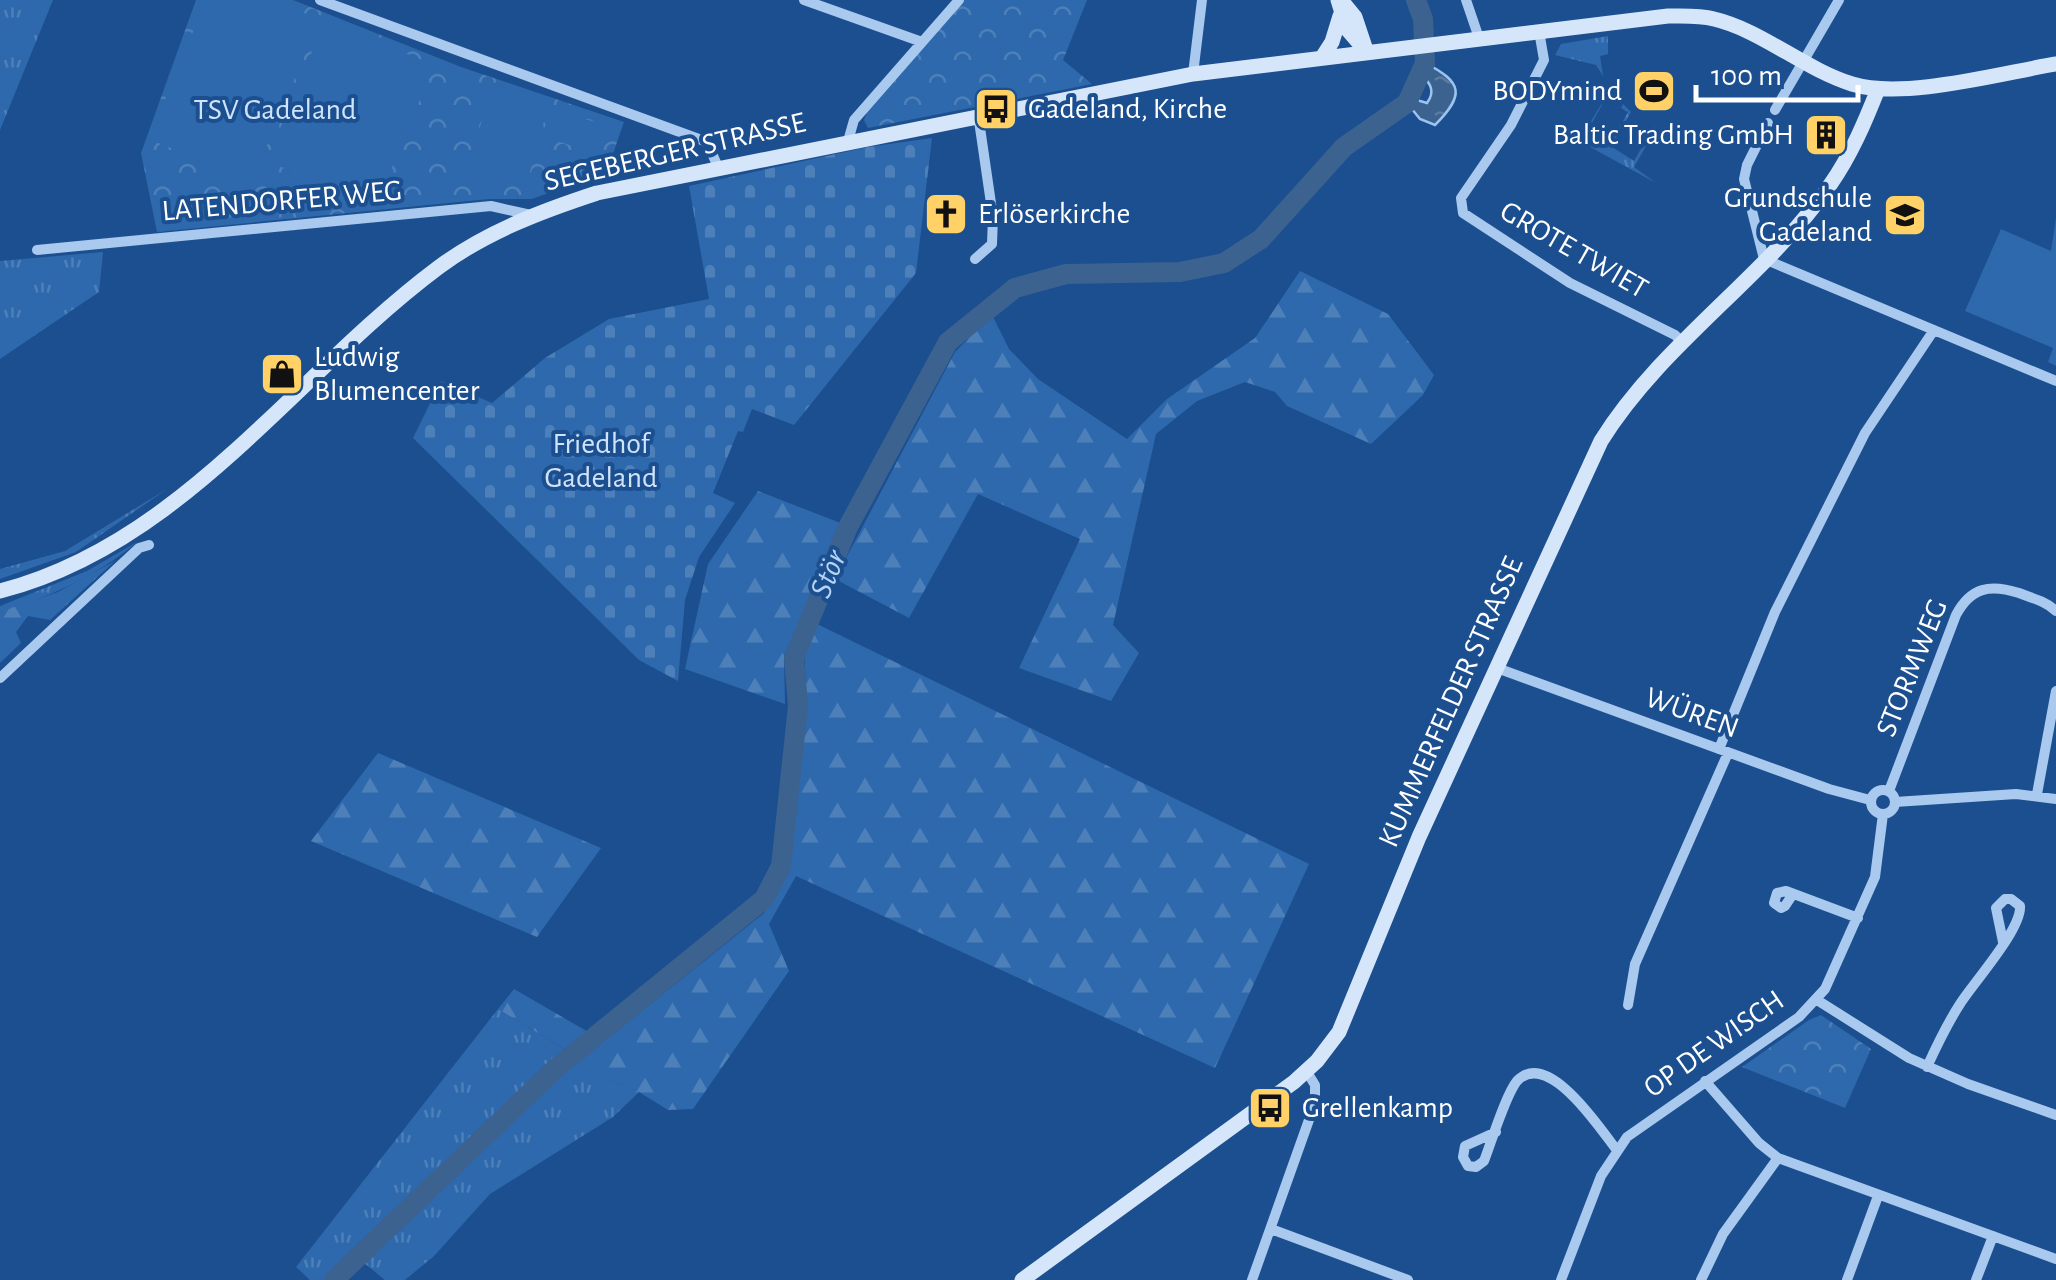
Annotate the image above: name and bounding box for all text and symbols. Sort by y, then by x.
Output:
scale bar [1696,40,1858,102]
text: 100 m [1711,61,1782,91]
sports icon: BODYmind [1631,68,1677,114]
place label: BODYmind [1492,76,1622,106]
bus stop icon: Gadeland, Kirche [973,86,1019,132]
place label: Gadeland, Kirche [1028,94,1227,124]
park label: TSV Gadeland [193,95,357,125]
street label: SEGEBERGER STRASSE [542,107,808,197]
building icon: Baltic Trading GmbH [1803,112,1849,158]
place label: Baltic Trading GmbH [1553,120,1794,150]
street label: LATENDORFER WEG [161,176,403,226]
place label: Grundschule Gadeland [1724,183,1872,247]
church icon: Erlöserkirche [923,191,969,237]
school or university icon: Grundschule Gadeland [1882,192,1928,238]
street label: GROTE TWIET [1495,196,1653,304]
place label: Erlöserkirche [978,199,1130,229]
place label: Ludwig Blumencenter [314,342,480,406]
shop icon: Ludwig Blumencenter [259,351,305,397]
park label: Friedhof Gadeland [545,429,657,493]
water label: Stör [804,544,852,602]
street label: KUMMERFELDER STRASSE [1373,552,1529,852]
street label: STORMWEG [1871,595,1953,741]
street label: WÜREN [1641,681,1743,744]
street label: OP DE WISCH [1638,985,1790,1103]
bus stop icon: Grellenkamp [1247,1085,1293,1131]
place label: Grellenkamp [1302,1093,1453,1123]

